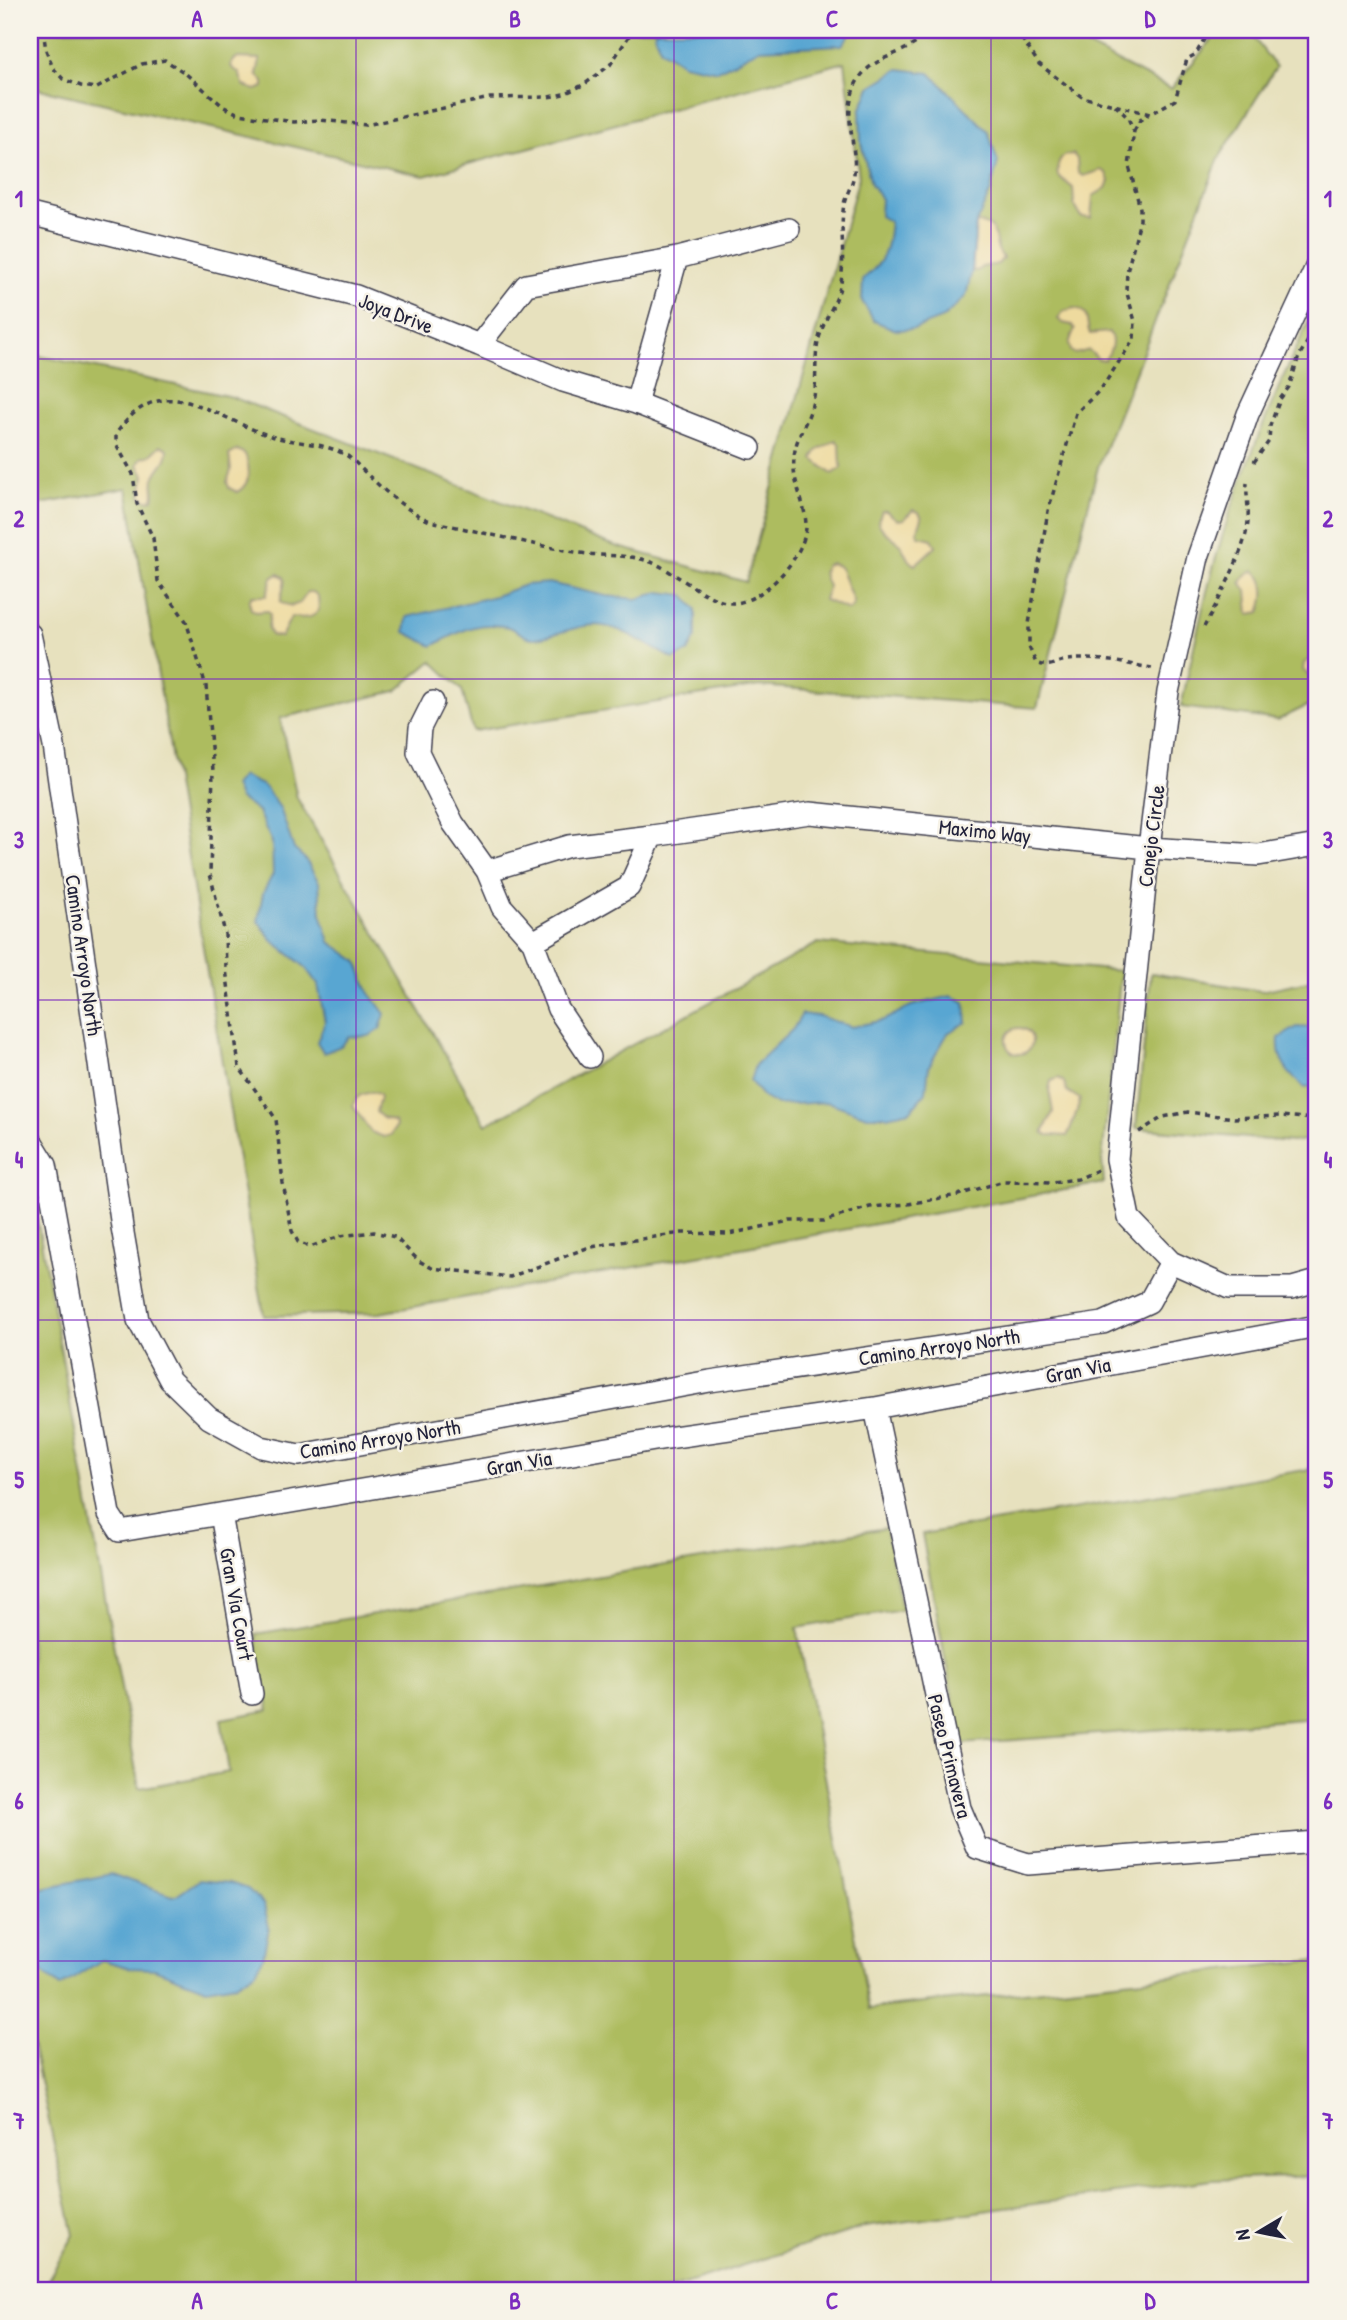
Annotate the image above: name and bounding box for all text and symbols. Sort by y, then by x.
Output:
text: A [191,3,203,34]
text: B [509,3,521,34]
text: C [826,3,838,34]
text: D [1145,3,1157,34]
text: 1 [15,183,23,214]
text: 1 [1324,183,1332,214]
street label: Joya Drive [355,286,437,340]
text: 2 [14,503,25,534]
text: 2 [1323,503,1334,534]
street label: Conejo Circle [1130,783,1172,889]
street label: Maximo Way [938,812,1033,850]
text: 3 [14,824,24,855]
text: 3 [1323,824,1333,855]
street label: Camino Arroyo North [58,873,110,1038]
text: 4 [15,1144,24,1175]
text: 4 [1324,1144,1333,1175]
street label: Camino Arroyo North [857,1321,1022,1373]
street label: Gran Via [1043,1350,1113,1390]
street label: Camino Arroyo North [298,1412,463,1466]
street label: Gran Via [484,1443,554,1483]
text: 5 [14,1464,24,1495]
text: 5 [1323,1464,1333,1495]
street label: Gran Via Court [213,1545,261,1663]
street label: Paseo Primavera [921,1691,979,1821]
text: 6 [14,1785,24,1816]
text: 6 [1323,1785,1333,1816]
text: 7 [12,2105,25,2136]
text: 7 [1321,2105,1334,2136]
north arrow [1224,2198,1294,2268]
text: N [1229,2228,1256,2242]
text: A [191,2285,203,2316]
text: B [509,2285,521,2316]
text: C [826,2285,838,2316]
text: D [1145,2285,1157,2316]

